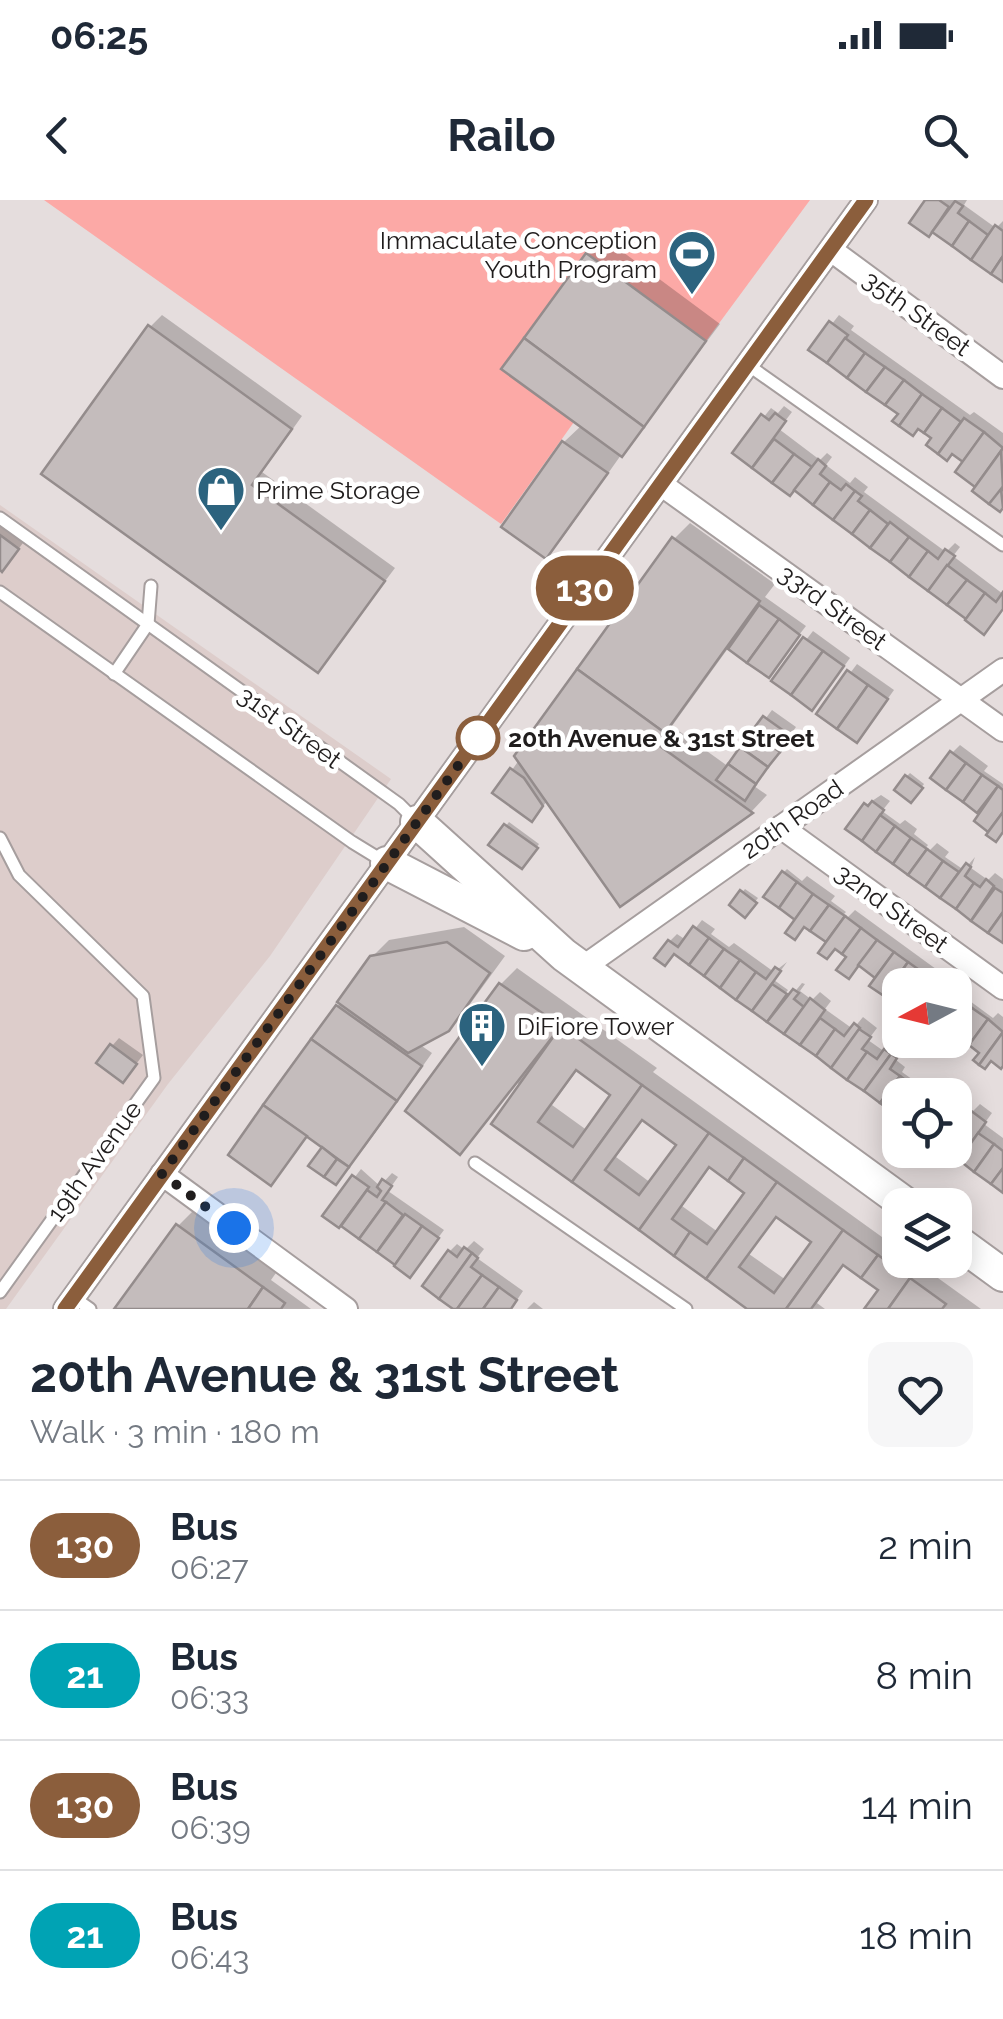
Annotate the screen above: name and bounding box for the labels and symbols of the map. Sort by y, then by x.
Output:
place label: Immaculate Conception Youth Program [380,225,657,284]
sports icon: Immaculate Conception Youth Program [666,228,718,296]
street label: 35th Street [857,264,977,362]
shop icon: Prime Storage [195,464,247,532]
place label: Prime Storage [256,475,420,505]
line badge: 130 [528,556,642,620]
street label: 33rd Street [773,558,893,657]
street label: 31st Street [233,680,348,775]
marker: 20th Avenue & 31st Street [457,717,499,759]
place label: 20th Avenue & 31st Street [508,723,815,753]
street label: 20th Road [735,773,849,865]
street label: 32nd Street [830,857,955,959]
north arrow [882,968,972,1058]
building icon: DiFiore Tower [456,1000,508,1068]
place label: DiFiore Tower [517,1011,674,1041]
street label: 19th Avenue [40,1095,148,1227]
your location [209,1203,259,1253]

